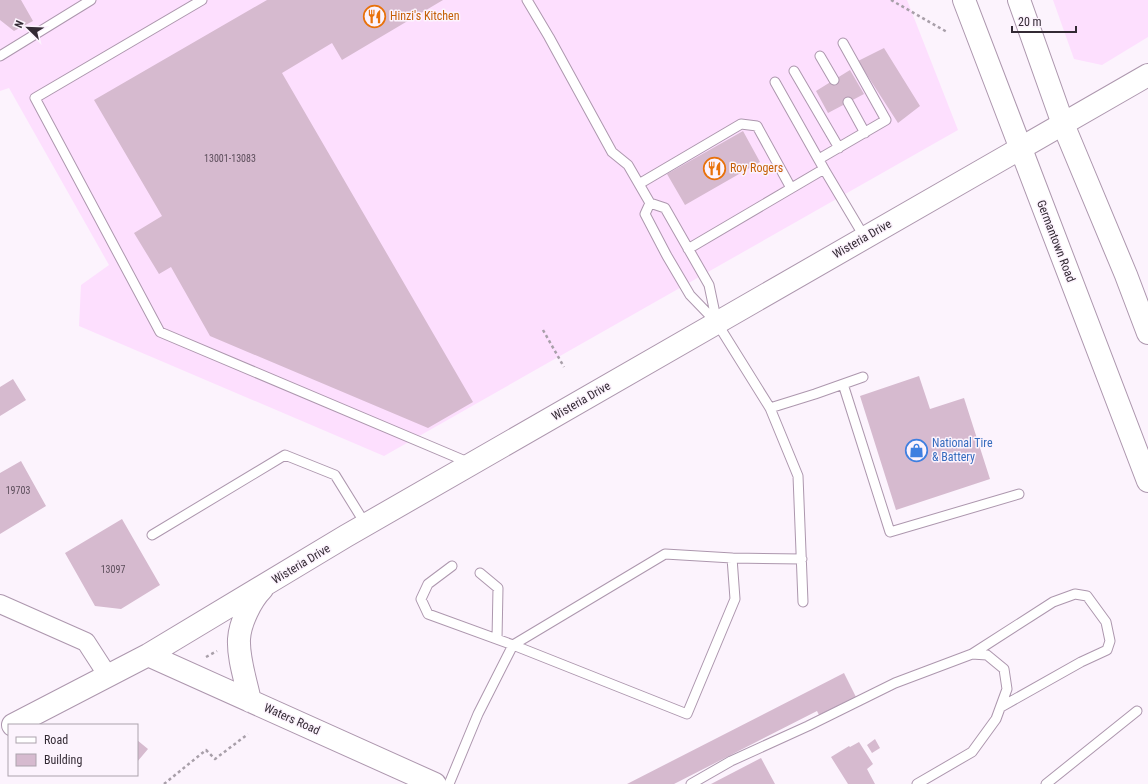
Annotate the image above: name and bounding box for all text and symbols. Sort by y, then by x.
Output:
restaurant icon: Hinzi's Kitchen [361,3,387,29]
north arrow [8,8,48,48]
scale bar [1012,8,1076,34]
place label: Hinzi's Kitchen [390,9,460,23]
text: 20 m [1018,15,1042,29]
text: N [12,18,27,30]
house number: 13001-13083 [204,153,256,164]
restaurant icon: Roy Rogers [701,155,727,181]
place label: Roy Rogers [730,161,783,175]
street label: Germantown Road [1034,198,1078,284]
street label: Wisteria Drive [830,216,894,261]
street label: Wisteria Drive [549,378,613,423]
place label: National Tire & Battery [932,436,993,464]
shop icon: National Tire & Battery [904,437,930,463]
house number: 19703 [6,485,30,496]
street label: Wisteria Drive [269,541,333,587]
house number: 13097 [101,564,125,575]
street label: Waters Road [262,700,322,738]
legend [8,724,138,776]
text: Road [44,733,68,747]
text: Building [44,753,82,767]

